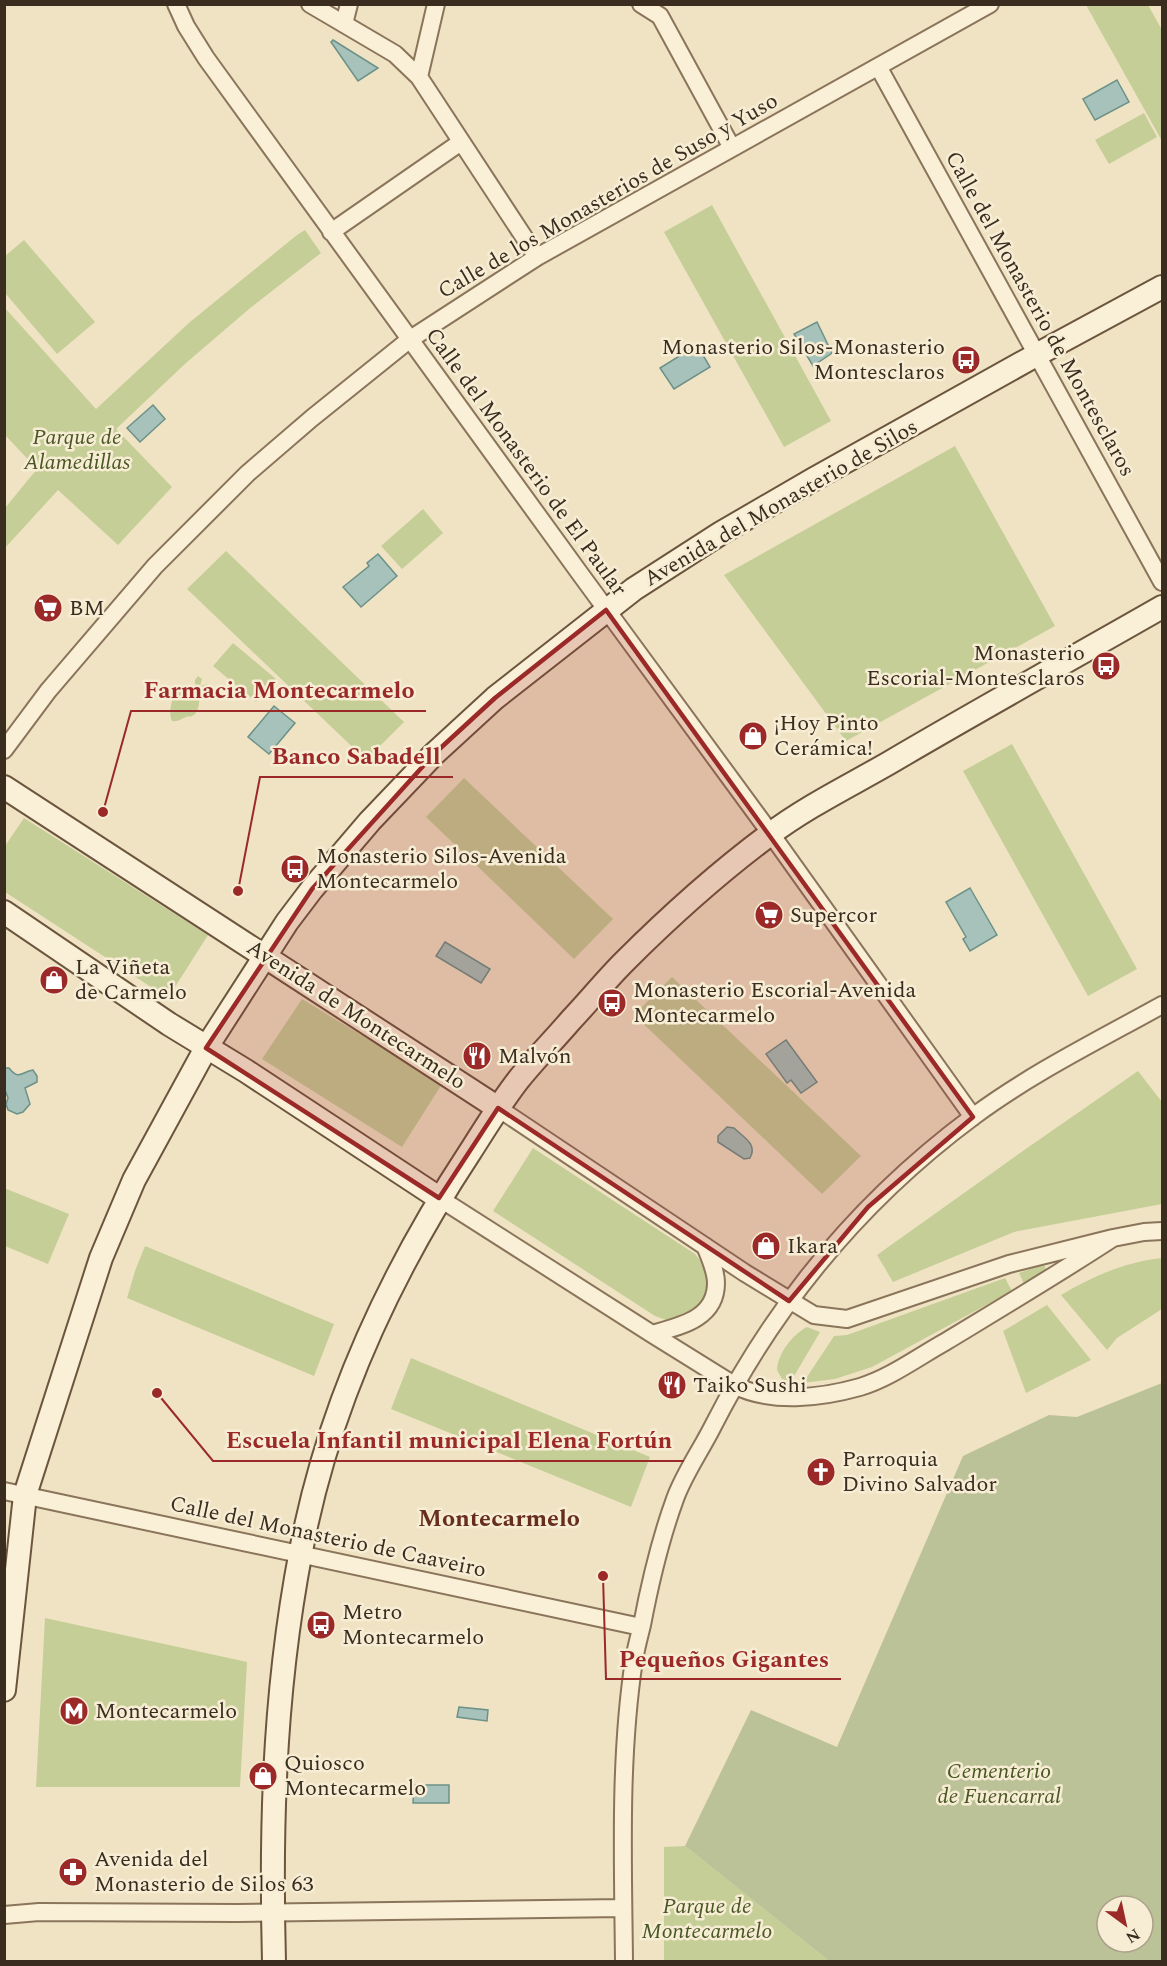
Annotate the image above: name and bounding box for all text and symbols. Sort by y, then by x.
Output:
street label: Calle de los Monasterios de Suso y Yuso [432,85,784,307]
street label: Calle del Monasterio de Montesclaros [936,145,1144,483]
street label: Calle del Monasterio de El Paular [417,321,635,603]
place label: Monasterio Silos-Monasterio Montesclaros [662,331,945,389]
bus stop icon: Monasterio Silos-Monasterio Montesclaros [950,344,982,376]
street label: Avenida del Monasterio de Silos [638,411,924,595]
park label: Parque de Alamedillas [23,421,130,479]
supermarket icon: BM [32,592,64,624]
place label: BM [69,592,105,625]
place label: Monasterio Escorial-Montesclaros [866,637,1085,695]
bus stop icon: Monasterio Escorial-Montesclaros [1090,650,1122,682]
callout: Farmacia Montecarmelo [131,669,426,711]
text: Farmacia Montecarmelo [143,673,415,709]
place label: ¡Hoy Pinto Cerámica! [774,707,879,765]
shop icon: ¡Hoy Pinto Cerámica! [737,720,769,752]
callout: Banco Sabadell [260,735,453,777]
text: Banco Sabadell [271,739,441,775]
place label: Monasterio Silos-Avenida Montecarmelo [316,840,567,898]
bus stop icon: Monasterio Silos-Avenida Montecarmelo [279,853,311,885]
supermarket icon: Supercor [753,899,785,931]
place label: Supercor [790,899,877,932]
street label: Avenida de Montecarmelo [240,932,472,1098]
place label: La Viñeta de Carmelo [75,951,187,1009]
shop icon: La Viñeta de Carmelo [38,964,70,996]
place label: Monasterio Escorial-Avenida Montecarmelo [633,974,916,1032]
bus stop icon: Monasterio Escorial-Avenida Montecarmelo [596,987,628,1019]
restaurant icon: Malvón [461,1040,493,1072]
place label: Malvón [498,1040,571,1073]
shop icon: Ikara [750,1230,782,1262]
place label: Ikara [787,1230,838,1263]
restaurant icon: Taiko Sushi [656,1369,688,1401]
place label: Taiko Sushi [693,1369,807,1402]
callout: Escuela Infantil municipal Elena Fortún [213,1419,684,1461]
text: Escuela Infantil municipal Elena Fortún [226,1423,672,1459]
place label: Parroquia Divino Salvador [842,1443,997,1501]
church icon: Parroquia Divino Salvador [805,1456,837,1488]
street label: Calle del Monasterio de Caaveiro [167,1487,489,1587]
district label: Montecarmelo [418,1501,580,1537]
place label: Metro Montecarmelo [342,1596,484,1654]
bus stop icon: Metro Montecarmelo [305,1609,337,1641]
callout: Pequeños Gigantes [606,1637,841,1679]
text: Pequeños Gigantes [619,1642,829,1678]
metro station icon: Montecarmelo [58,1695,90,1727]
place label: Montecarmelo [95,1695,237,1728]
place label: Quiosco Montecarmelo [284,1747,426,1805]
park label: Cementerio de Fuencarral [937,1755,1061,1813]
shop icon: Quiosco Montecarmelo [247,1760,279,1792]
place label: Avenida del Monasterio de Silos 63 [94,1843,314,1901]
pharmacy icon: Avenida del Monasterio de Silos 63 [57,1856,89,1888]
park label: Parque de Montecarmelo [642,1890,772,1948]
north arrow [1095,1894,1155,1954]
text: N [1121,1922,1145,1949]

